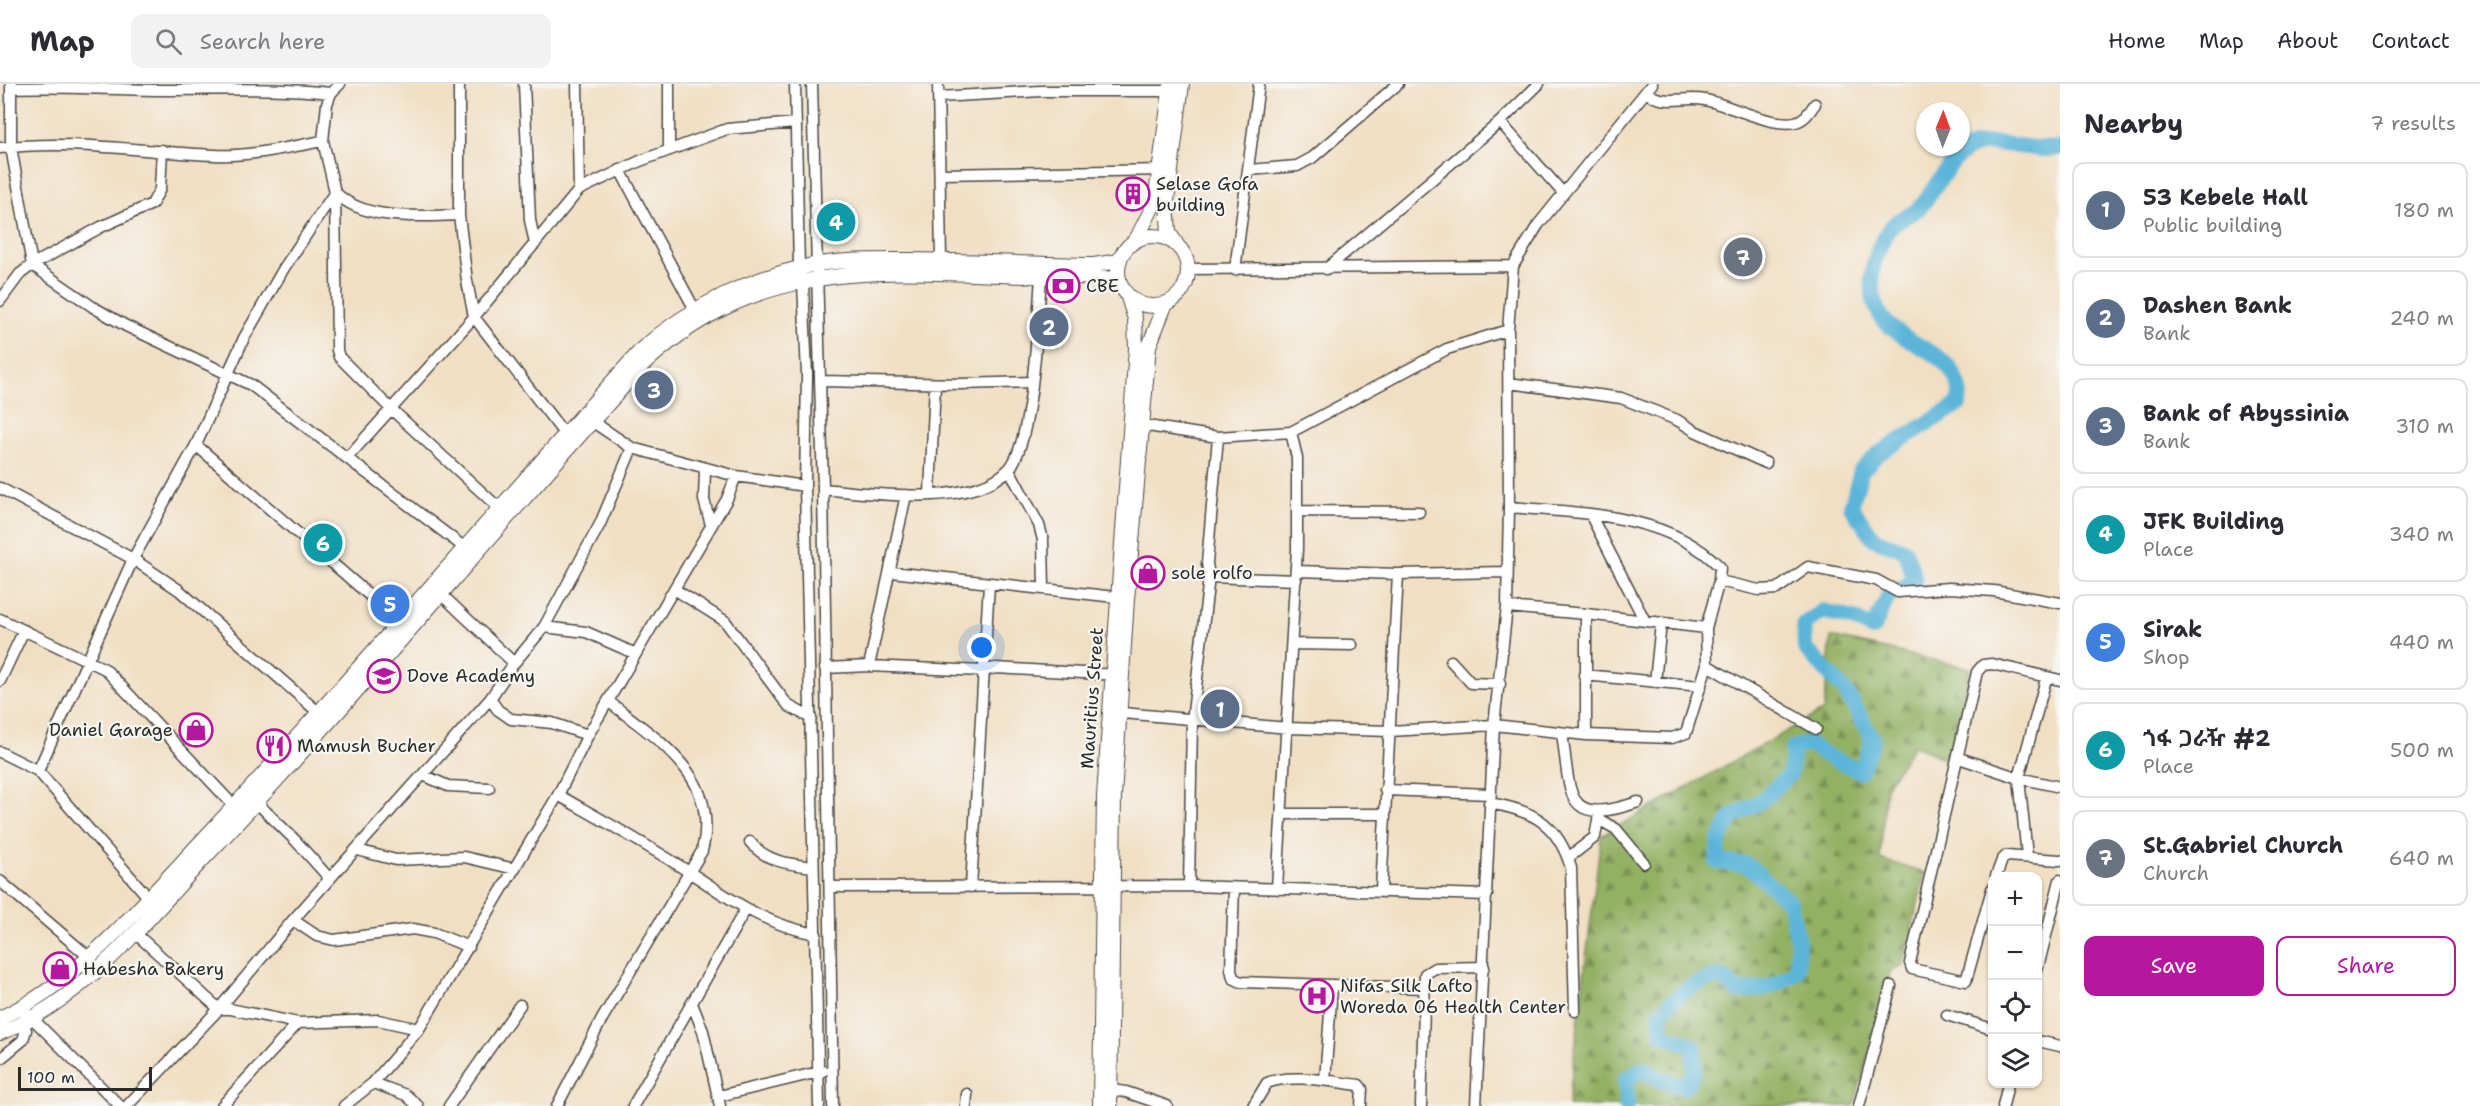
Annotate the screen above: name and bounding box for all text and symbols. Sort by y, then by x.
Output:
search box [131,14,551,68]
text: Map [30,22,95,60]
icon: search [152,25,185,58]
text: Search here [200,27,325,56]
text: Home [2108,27,2166,55]
text: Map [2199,27,2244,55]
text: About [2277,27,2338,55]
text: Contact [2371,27,2450,55]
north arrow [1916,102,1970,156]
text: Nearby [2084,106,2183,141]
text: 7 results [2370,110,2456,136]
place label: Selase Gofa building [1156,172,1259,217]
building icon: Selase Gofa building [1115,176,1151,212]
text: 53 Kebele Hall [2143,183,2308,212]
text: 1 [2101,197,2110,223]
text: 180 m [2394,197,2454,223]
pin: 4 [816,200,856,244]
text: Public building [2143,212,2282,238]
pin: 7 [1724,234,1762,279]
bank icon: CBE [1045,268,1081,304]
place label: CBE [1086,274,1119,298]
text: Dashen Bank [2143,291,2292,320]
pin: 2 [1030,304,1068,350]
text: 2 [2099,305,2113,331]
text: 240 m [2389,305,2454,331]
text: Bank [2143,320,2191,346]
pin: 3 [634,368,674,412]
text: Bank of Abyssinia [2143,399,2349,428]
text: 3 [2099,413,2113,439]
text: 310 m [2395,413,2454,439]
text: Bank [2143,428,2191,454]
text: JFK Building [2143,507,2284,536]
pin: 6 [304,520,342,566]
text: 4 [2099,521,2113,547]
text: 340 m [2389,521,2454,547]
text: Place [2143,536,2194,562]
shop icon: sole rolfo [1130,555,1166,591]
place label: sole rolfo [1171,561,1253,585]
pin: 5 [370,582,410,626]
text: Sirak [2143,615,2202,644]
street label: Mauritius Street [1075,626,1109,770]
text: 5 [2099,629,2112,655]
text: 440 m [2389,629,2454,655]
your location [967,633,996,662]
text: Shop [2143,644,2190,670]
school or university icon: Dove Academy [366,658,402,694]
place label: Dove Academy [407,664,535,688]
pin: 1 [1200,686,1240,732]
shop icon: Daniel Garage [178,712,214,748]
place label: Daniel Garage [49,718,173,742]
text: ጎፋ ጋራዥ #2 [2143,724,2271,753]
restaurant icon: Mamush Bucher [256,728,292,764]
place label: Mamush Bucher [297,734,436,758]
text: 6 [2099,737,2113,763]
text: 500 m [2390,737,2454,763]
text: Place [2143,753,2194,779]
text: St.Gabriel Church [2143,831,2343,860]
text: 7 [2099,845,2113,871]
text: 640 m [2389,845,2454,871]
text: Church [2143,860,2209,886]
map controls [1988,872,2042,1088]
button: + [1988,872,2042,926]
button: − [1988,926,2042,980]
button: Save [2084,936,2264,996]
button: Share [2276,936,2456,996]
shop icon: Habesha Bakery [42,951,78,987]
place label: Habesha Bakery [83,957,224,981]
place label: Nifas Silk Lafto Woreda 06 Health Center [1340,974,1566,1019]
hospital icon: Nifas Silk Lafto Woreda 06 Health Center [1299,978,1335,1014]
button: locate [1988,980,2042,1034]
button: layers [1988,1034,2042,1088]
scale bar [18,1064,152,1092]
text: 100 m [27,1067,75,1088]

